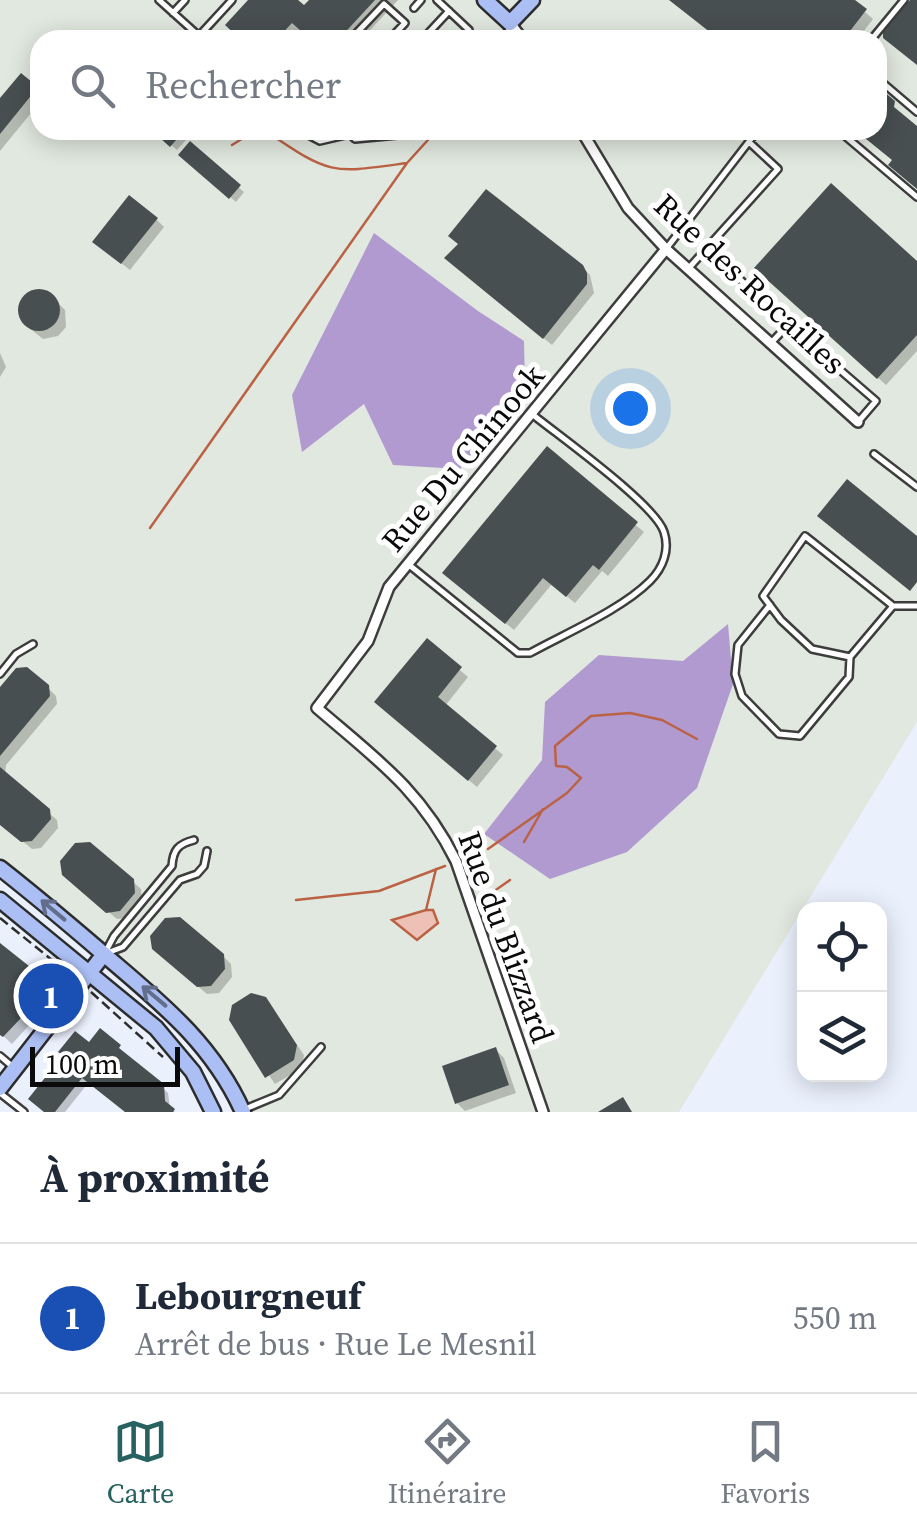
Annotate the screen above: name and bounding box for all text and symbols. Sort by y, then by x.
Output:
search box [30,30,887,140]
icon: search [65,58,120,113]
text: Rechercher [145,59,341,111]
street label: Rue des Rocailles [645,184,855,384]
street label: Rue Du Chinook [372,355,555,561]
your location [605,383,656,434]
street label: Rue du Blizzard [447,825,565,1049]
one-way arrow [40,900,66,922]
map controls [797,902,887,1082]
button: locate [797,902,887,992]
pin: 1 [18,958,84,1034]
one-way arrow [142,986,168,1008]
button: layers [797,992,887,1082]
scale bar [30,1042,180,1086]
text: 100 m [45,1045,119,1083]
text: À proximité [40,1148,269,1206]
text: Lebourgneuf [135,1270,362,1322]
text: 1 [64,1296,81,1340]
text: 550 m [793,1296,877,1340]
text: Arrêt de bus · Rue Le Mesnil [135,1322,537,1366]
tab: Carte [107,1414,174,1512]
tab: Itinéraire [388,1414,507,1512]
tab: Favoris [720,1414,810,1512]

